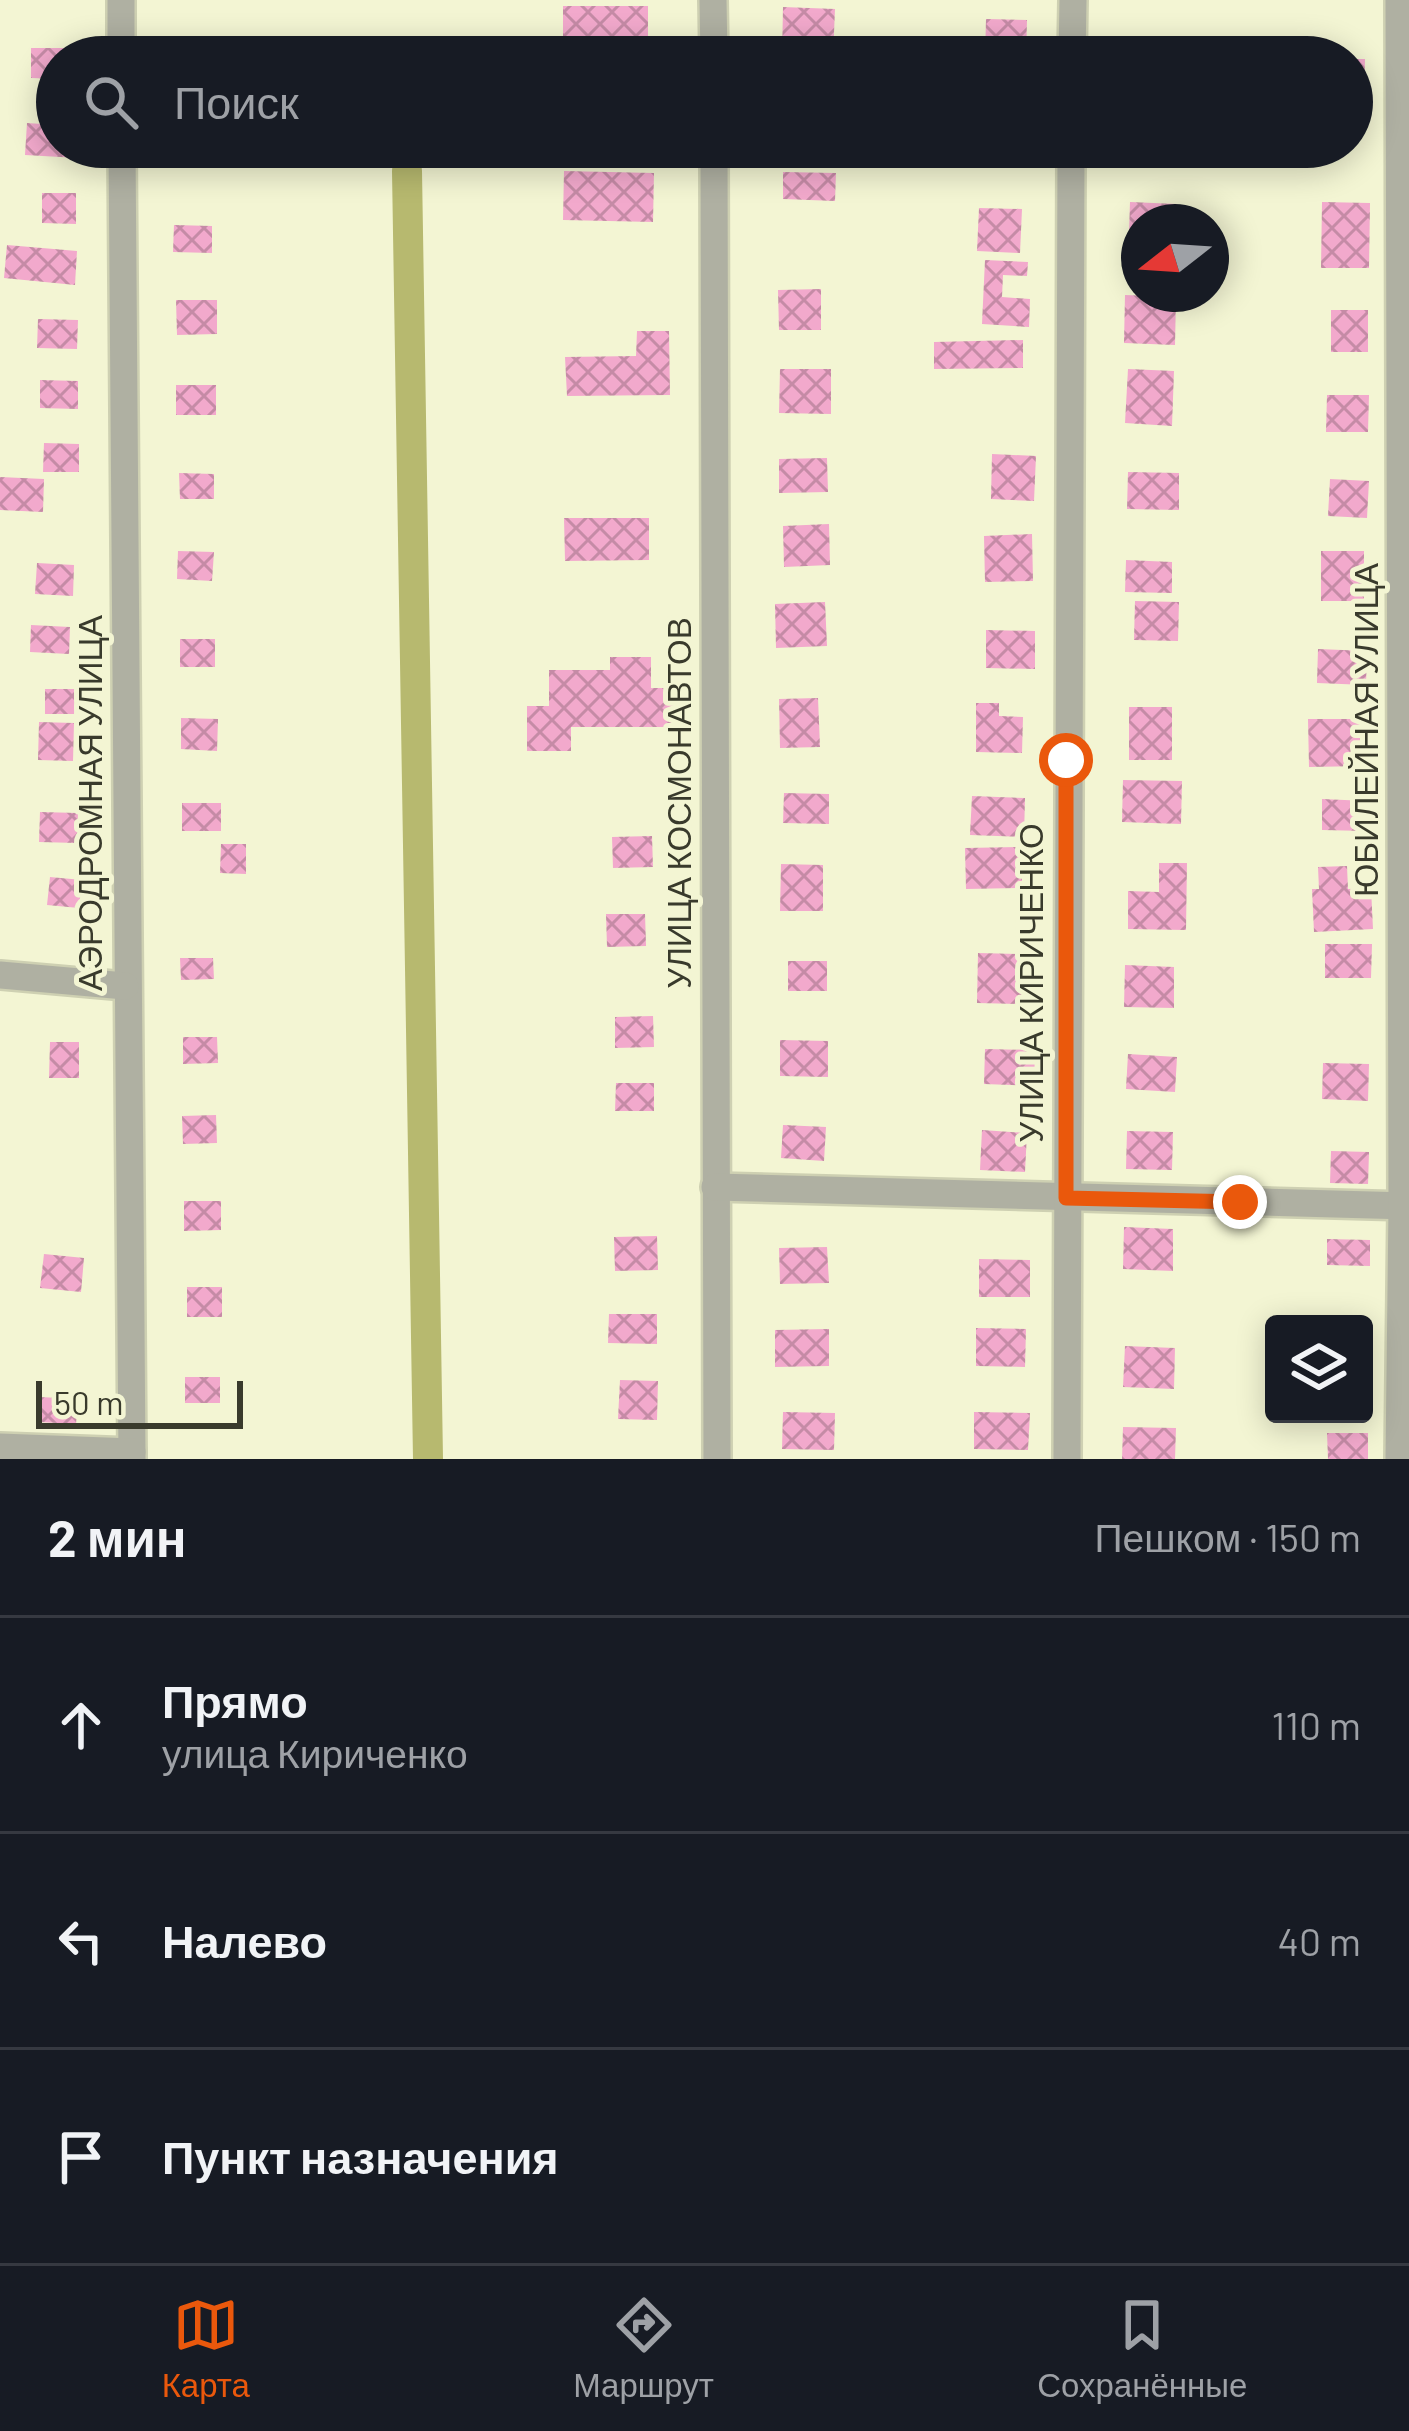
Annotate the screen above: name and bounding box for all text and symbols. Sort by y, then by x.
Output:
search box [36,36,1373,168]
icon: search [78,69,144,135]
text: Поиск [174,74,299,128]
north arrow [1121,204,1229,312]
street label: ЮБИЛЕЙНАЯ УЛИЦА [1345,563,1385,897]
street label: АЭРОДРОМНАЯ УЛИЦА [69,615,109,991]
street label: УЛИЦА КОСМОНАВТОВ [658,617,698,989]
route start [1039,733,1093,787]
street label: УЛИЦА КИРИЧЕНКО [1010,823,1050,1143]
route end [1213,1175,1267,1229]
map controls [1265,1315,1373,1423]
button: layers [1265,1315,1373,1423]
scale bar [36,1375,243,1428]
text: 50 m [54,1382,124,1422]
text: 2 мин [48,1506,187,1567]
text: Пешком · 150 m [1094,1513,1361,1560]
text: Прямо [162,1673,308,1727]
icon: ahead [48,1692,114,1758]
text: 110 m [1271,1701,1361,1748]
text: улица Кириченко [162,1729,468,1776]
icon: left [48,1908,114,1974]
text: Налево [162,1913,327,1967]
text: 40 m [1277,1917,1361,1964]
icon: arrive [48,2124,114,2190]
text: Пункт назначения [162,2129,559,2183]
tab: Карта [162,2292,250,2405]
tab: Маршрут [573,2292,714,2405]
tab: Сохранённые [1037,2292,1247,2405]

